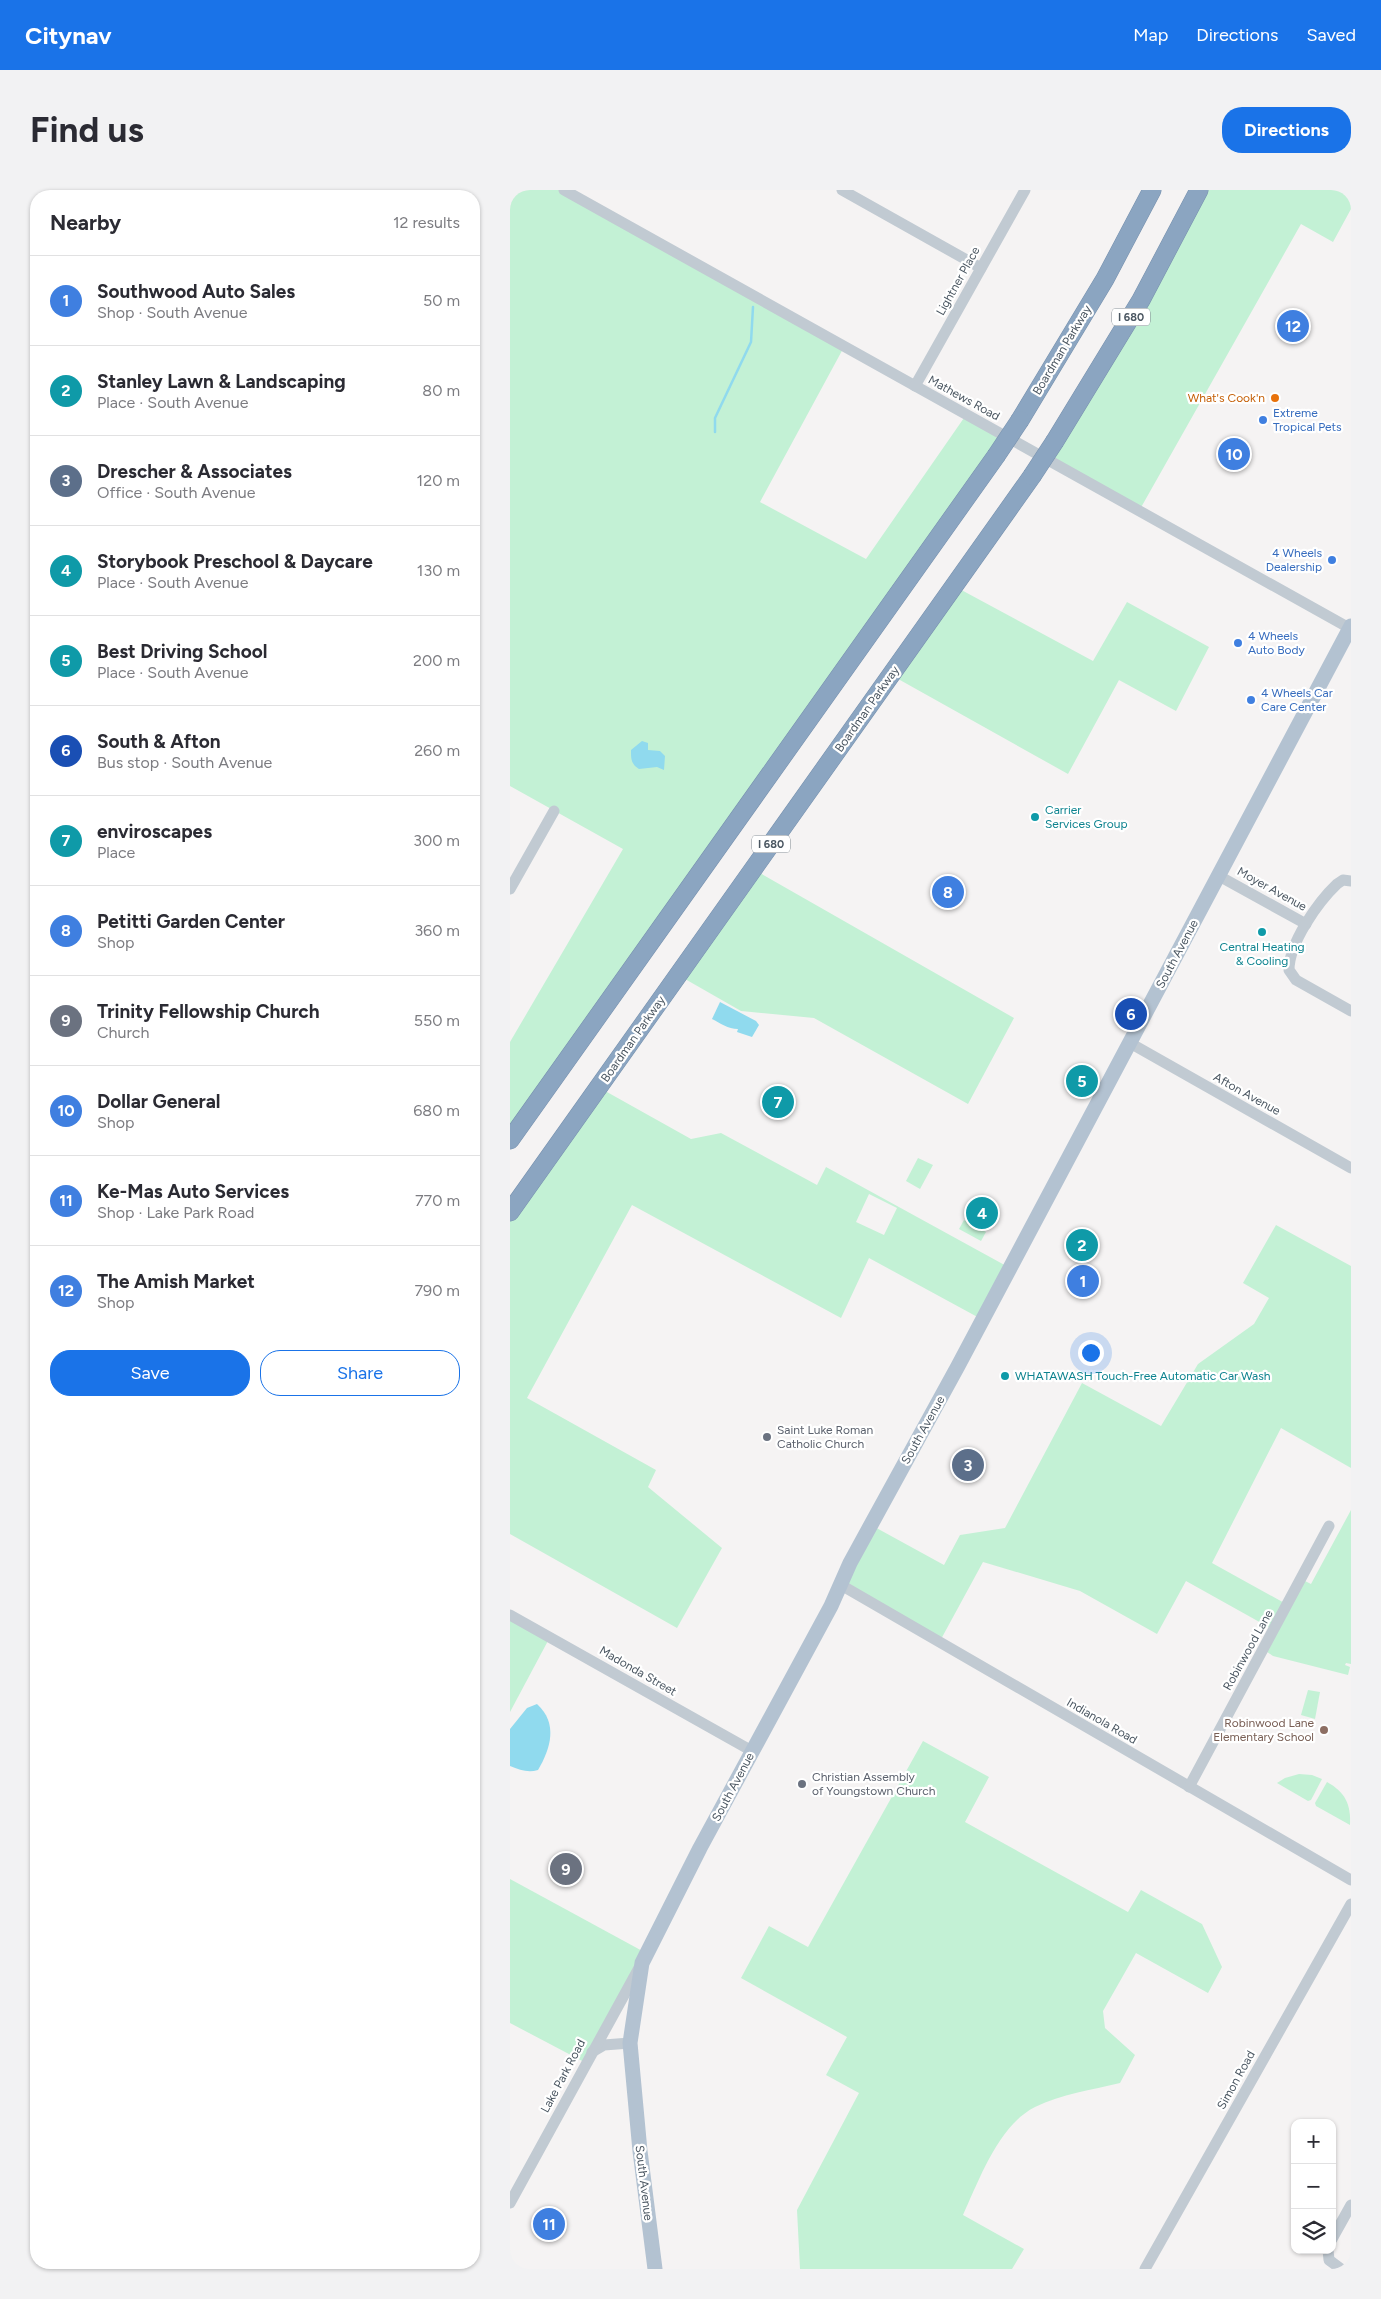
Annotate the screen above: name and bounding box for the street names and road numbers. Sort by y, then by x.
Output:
street label: Lightner Place [933,244,983,318]
street label: Boardman Parkway [1030,302,1095,397]
road number: I 680 [1112,308,1150,326]
street label: Mathews Road [926,373,1002,423]
street label: Boardman Parkway [832,663,902,755]
road number: I 680 [752,836,790,852]
street label: Moyer Avenue [1235,864,1310,914]
street label: South Avenue [1153,917,1201,991]
street label: Boardman Parkway [598,993,668,1085]
street label: Afton Avenue [1211,1070,1283,1118]
street label: South Avenue [899,1393,948,1467]
street label: Robinwood Lane [1220,1607,1276,1693]
street label: Madonda Street [597,1643,679,1699]
street label: Indianola Road [1064,1695,1140,1747]
street label: South Avenue [709,1750,757,1824]
street label: Lake Park Road [538,2037,588,2115]
street label: Simon Road [1214,2048,1258,2112]
street label: South Avenue [632,2145,656,2222]

